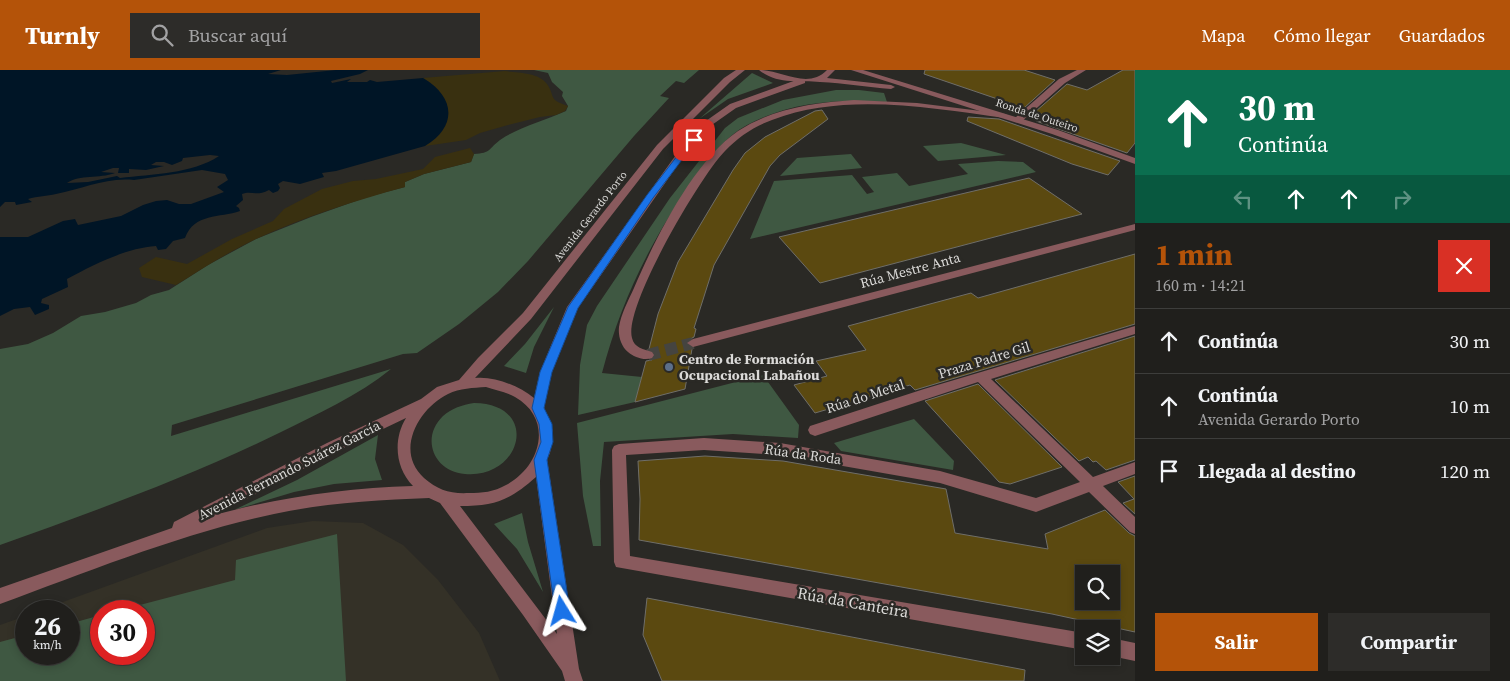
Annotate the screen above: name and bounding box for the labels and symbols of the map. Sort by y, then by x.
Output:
street label: Ronda de Outeiro [994,95,1080,136]
pin [673,119,715,161]
street label: Avenida Gerardo Porto [550,168,631,265]
street label: Rúa Mestre Anta [858,247,963,293]
street label: Praza Padre Gil [936,337,1032,383]
place label: Centro de Formación Ocupacional Labañou [679,349,820,385]
marker: Centro de Formación Ocupacional Labañou [663,361,675,373]
street label: Rúa do Metal [823,374,907,418]
street label: Avenida Fernando Suárez García [194,415,384,525]
street label: Rúa da Roda [763,439,844,469]
street label: Rúa da Canteira [796,581,911,623]
position arrow [535,584,587,636]
speed limit sign: 30 [90,600,155,665]

